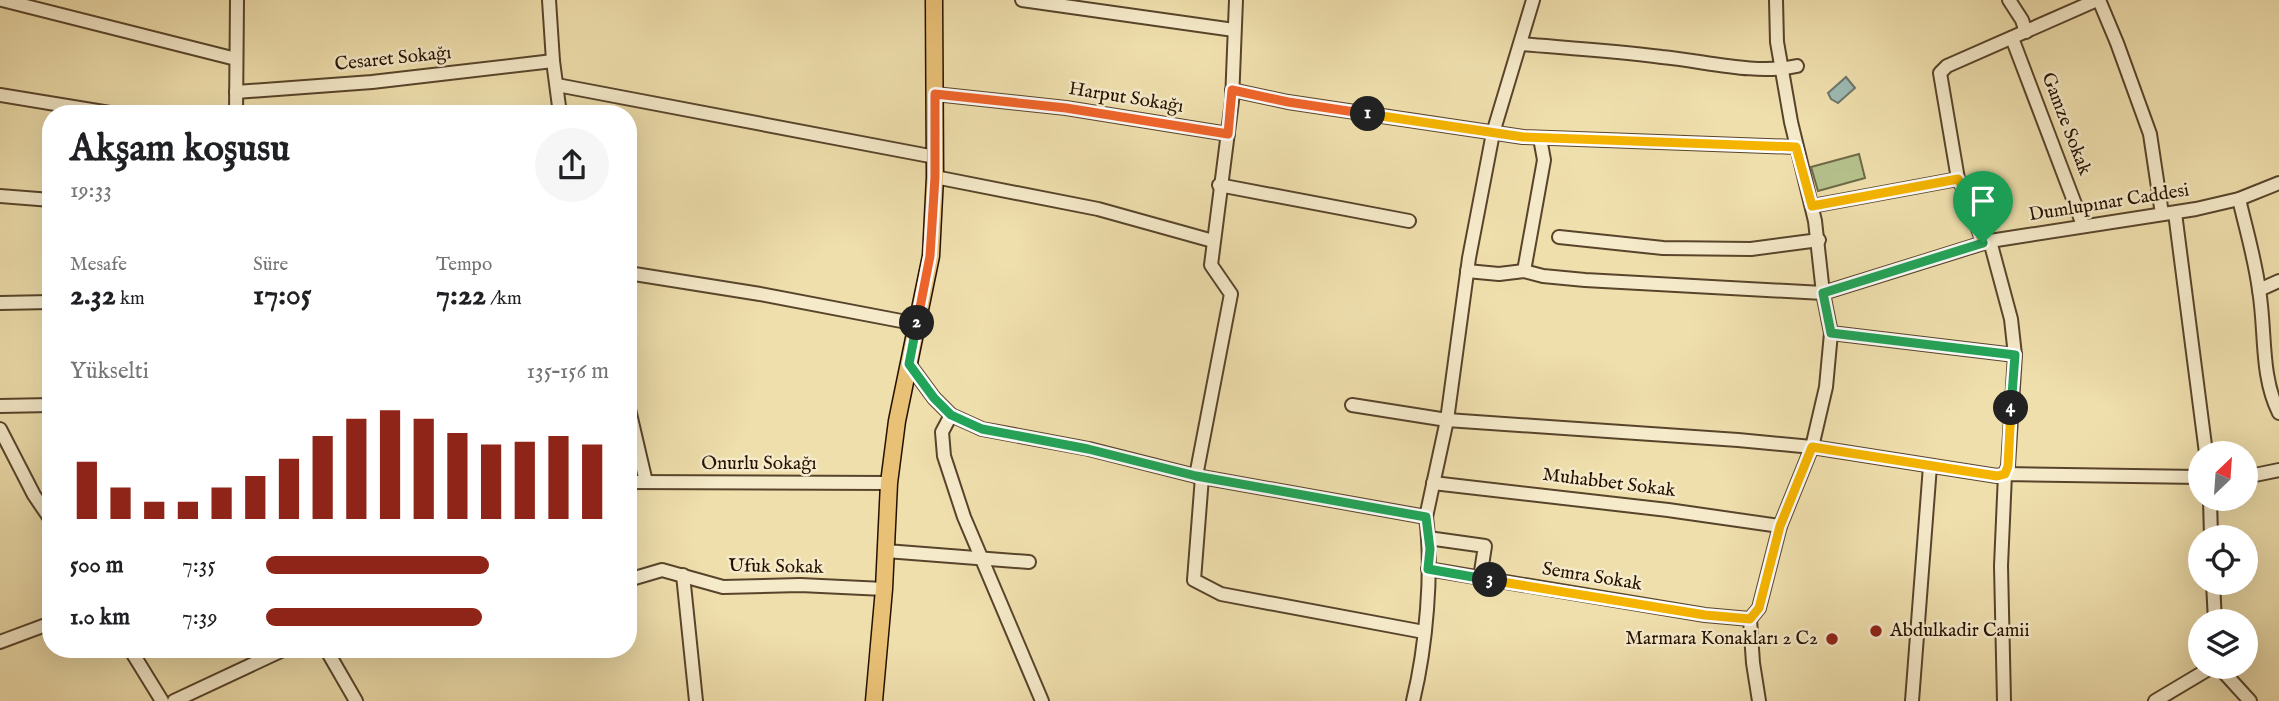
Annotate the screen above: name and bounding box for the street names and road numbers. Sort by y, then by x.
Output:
street label: Cesaret Sokağı [333,41,453,77]
street label: Gamze Sokak [2035,69,2097,180]
street label: Harput Sokağı [1067,77,1185,119]
street label: Dumlupınar Caddesi [2027,178,2191,228]
street label: Onurlu Sokağı [701,452,817,476]
street label: Muhabbet Sokak [1541,463,1678,503]
street label: Ufuk Sokak [728,554,825,580]
street label: Semra Sokak [1540,557,1645,597]

